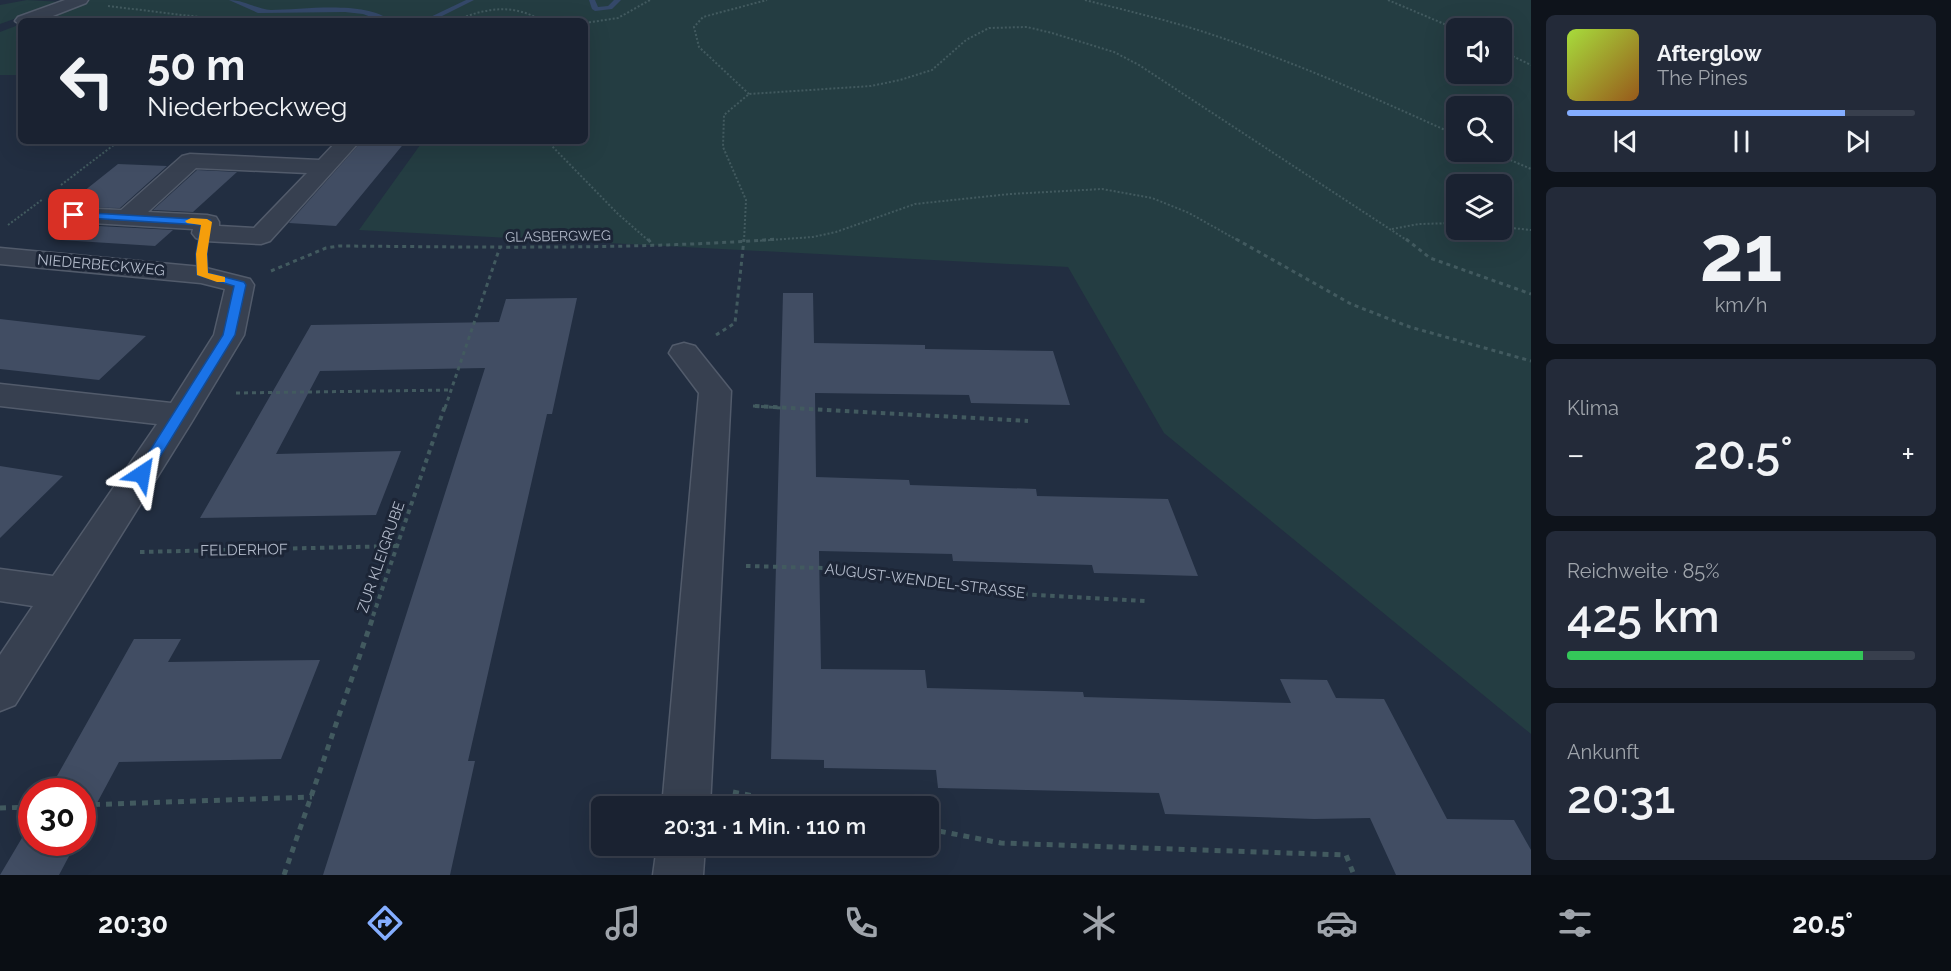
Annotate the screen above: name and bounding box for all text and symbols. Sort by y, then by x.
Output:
map controls [1446,18,1512,240]
button: sound [1446,18,1512,84]
text: Afterglow [1657,40,1762,66]
text: 50 m [147,41,245,90]
icon: left [48,42,126,120]
text: The Pines [1657,66,1748,90]
text: Niederbeckweg [147,91,347,122]
button: search [1446,96,1512,162]
icon: previous [1609,125,1642,158]
icon: pause [1725,125,1758,158]
icon: next [1841,125,1874,158]
button: layers [1446,174,1512,240]
pin [48,189,99,240]
icon: arrive [57,198,90,231]
text: 21 [1700,208,1782,299]
street label: GLASBERGWEG [505,227,611,245]
street label: NIEDERBECKWEG [36,250,166,280]
text: km/h [1715,293,1767,317]
text: Klima [1567,396,1619,420]
text: 20.5° [1693,427,1793,480]
text: − [1567,435,1585,474]
text: + [1901,435,1915,474]
position arrow [110,442,174,506]
street label: ZUR KLEIGRUBE [354,499,408,615]
street label: FELDERHOF [200,540,288,560]
text: Reichweite · 85% [1567,559,1720,583]
street label: AUGUST-WENDEL-STRASSE [824,560,1026,602]
text: 425 km [1567,590,1719,643]
text: Ankunft [1567,740,1640,764]
text: 20:31 [1567,771,1675,824]
speed limit sign: 30 [18,778,96,856]
text: 20:31 · 1 Min. · 110 m [664,813,866,839]
icon: directions [364,902,406,944]
icon: music [602,902,644,944]
icon: phone [840,902,882,944]
icon: climate [1078,902,1120,944]
icon: car [1316,902,1358,944]
icon: filters [1554,902,1596,944]
text: 20:30 [98,908,168,939]
text: 20.5° [1792,908,1853,939]

